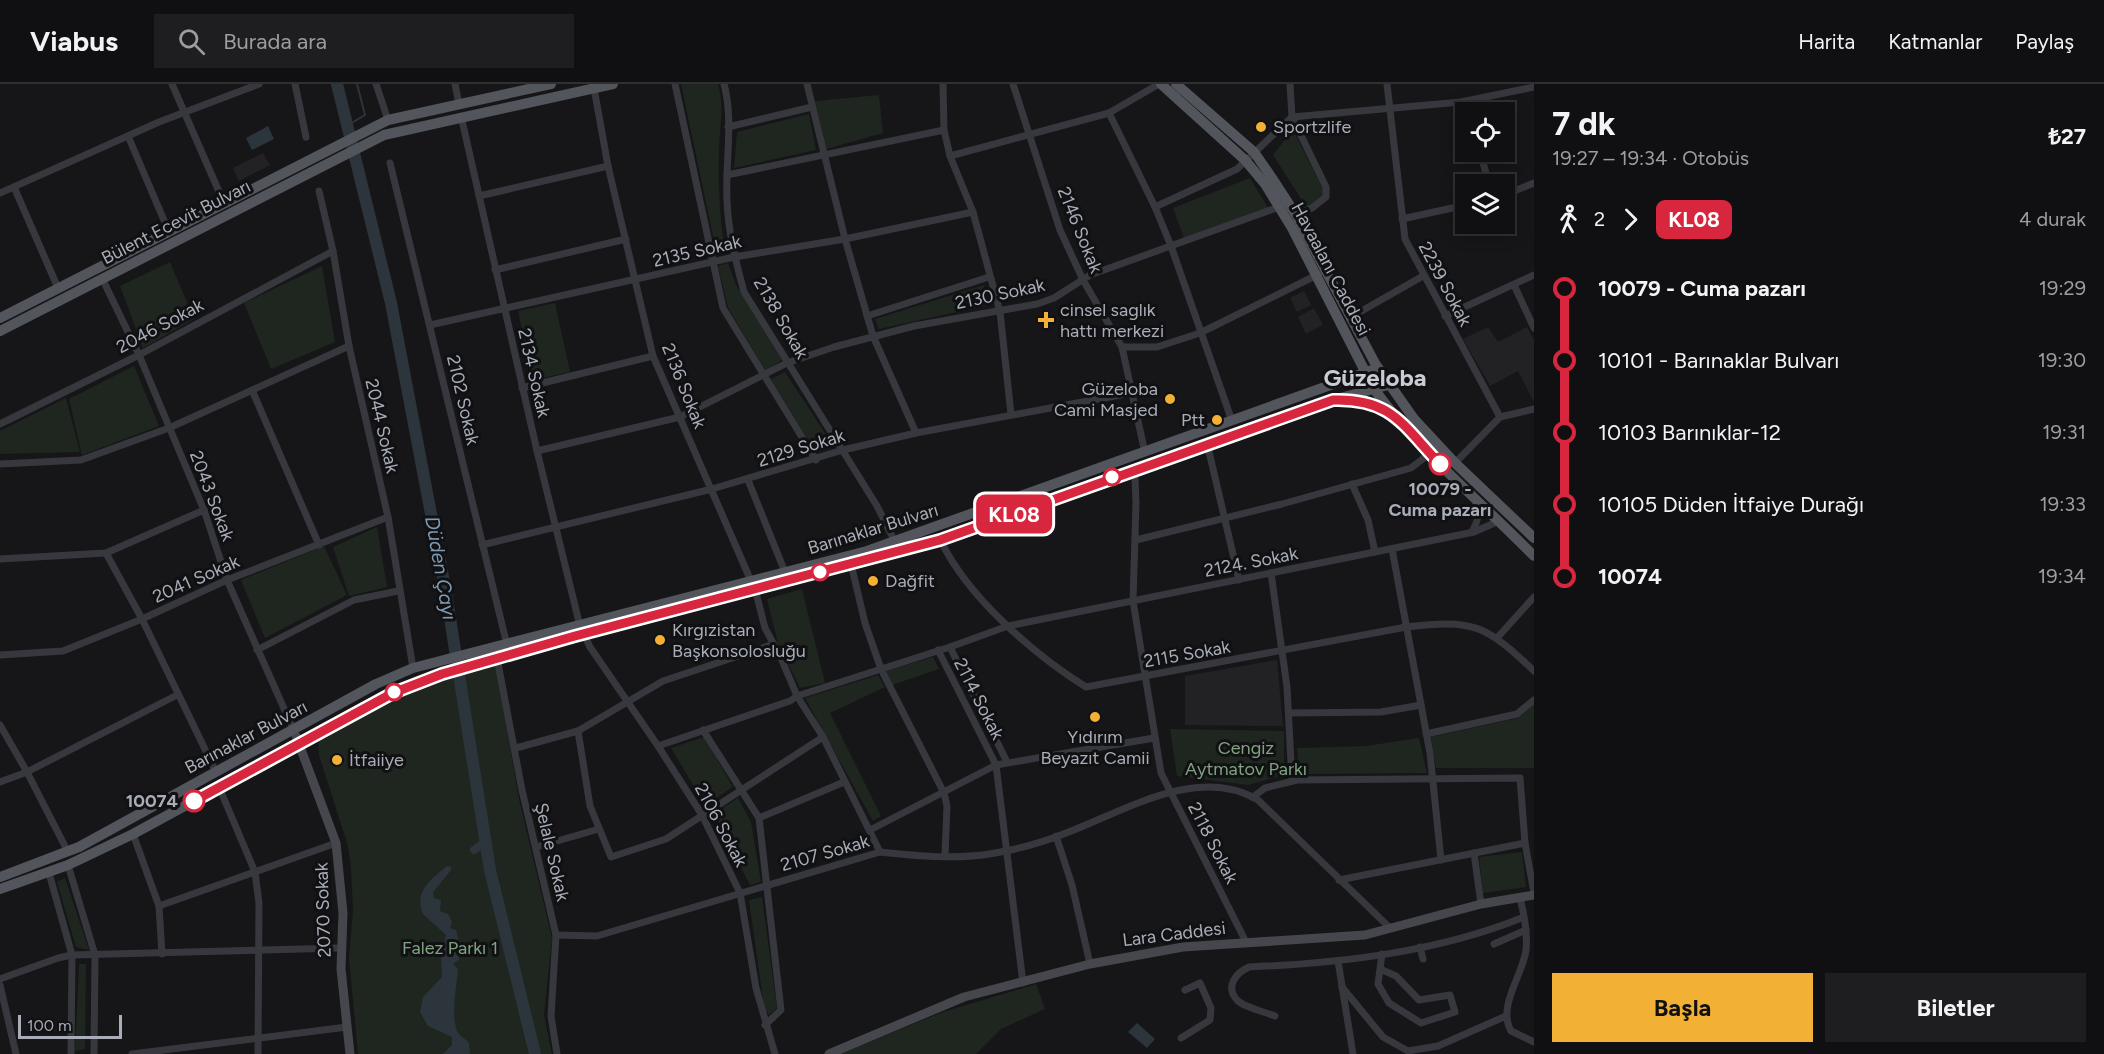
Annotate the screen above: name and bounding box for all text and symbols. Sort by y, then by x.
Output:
search box [154,14,574,68]
text: Viabus [30,24,118,58]
icon: search [175,25,208,58]
text: Burada ara [223,28,327,55]
text: Harita [1798,29,1855,54]
text: Katmanlar [1888,29,1982,54]
text: Paylaş [2015,29,2074,54]
map controls [1455,102,1515,234]
button: locate [1455,102,1515,162]
text: 7 dk [1552,104,1616,143]
place label: Sportzlife [1273,116,1352,138]
marker: Sportzlife [1254,120,1268,134]
text: ₺27 [2048,123,2086,150]
text: 19:27 – 19:34 · Otobüs [1552,146,1749,170]
button: layers [1455,174,1515,234]
street label: Bülent Ecevit Bulvarı [98,175,254,269]
street label: 2146 Sokak [1053,184,1107,277]
street label: Havaalanı Caddesi [1287,199,1375,339]
icon: walk [1552,203,1585,236]
icon: forward [1614,203,1647,236]
text: 2 [1594,207,1605,231]
text: KL08 [1668,207,1720,232]
text: 4 durak [2019,207,2086,231]
street label: 2135 Sokak [651,230,744,272]
street label: 2239 Sokak [1414,238,1477,330]
street label: 2138 Sokak [749,273,813,363]
street label: 2130 Sokak [953,274,1047,314]
text: 10079 - Cuma pazarı [1598,275,1806,302]
text: 19:29 [2039,276,2086,300]
street label: 2046 Sokak [113,294,207,358]
place label: cinsel saglık hattı merkezi [1060,299,1164,342]
marker: cinsel saglık hattı merkezi [1037,311,1055,329]
street label: 2134 Sokak [513,326,555,420]
street label: 2136 Sokak [657,340,711,432]
text: 10101 - Barınaklar Bulvarı [1598,347,1839,374]
text: 19:30 [2038,348,2086,372]
street label: 2102 Sokak [442,353,484,447]
district label: Güzeloba [1323,363,1427,392]
street label: 2044 Sokak [360,377,404,476]
place label: Güzeloba Cami Masjed [1054,378,1158,421]
marker: Güzeloba Cami Masjed [1163,392,1177,406]
place label: Ptt [1181,409,1205,431]
marker: Ptt [1210,413,1224,427]
text: 10103 Barınıklar-12 [1598,419,1781,446]
text: 19:31 [2042,420,2086,444]
street label: 2129 Sokak [755,424,848,472]
street label: 2043 Sokak [185,448,239,545]
marker: 10079 - Cuma pazarı [1429,453,1451,475]
unlabelled marker [1103,468,1121,486]
place label: 10079 - Cuma pazarı [1389,478,1491,521]
text: 10105 Düden İtfaiye Durağı [1598,491,1864,518]
text: 19:33 [2040,492,2086,516]
line badge: KL08 [972,494,1056,534]
street label: Barınaklar Bulvarı [805,499,941,559]
text: KL08 [988,502,1040,527]
water label: Düden Çayı [420,514,462,622]
street label: 2124. Sokak [1202,542,1300,582]
street label: 2041 Sokak [149,550,243,608]
unlabelled marker [811,563,829,581]
text: 10074 [1598,563,1662,590]
text: 19:34 [2038,564,2086,588]
place label: Dağfit [885,570,935,592]
marker: Dağfit [866,574,880,588]
place label: Kırgızistan Başkonsolosluğu [672,619,806,662]
marker: Kırgızistan Başkonsolosluğu [653,633,667,647]
street label: 2115 Sokak [1142,636,1232,672]
street label: 2114 Sokak [949,655,1009,744]
unlabelled marker [385,683,403,701]
street label: Barınaklar Bulvarı [181,695,311,779]
marker: Yıdırım Beyazıt Camii [1088,710,1102,724]
place label: Yıdırım Beyazıt Camii [1040,726,1150,769]
park label: Cengiz Aytmatov Parkı [1185,737,1307,780]
place label: İtfaiiye [349,749,404,771]
marker: İtfaiiye [330,753,344,767]
street label: 2106 Sokak [690,779,752,871]
place label: 10074 [126,790,178,812]
marker: 10074 [183,790,205,812]
street label: 2118 Sokak [1183,799,1243,888]
street label: Şelale Sokak [530,801,574,904]
street label: 2107 Sokak [778,830,872,876]
street label: 2070 Sokak [310,862,336,958]
street label: Lara Caddesi [1121,917,1227,951]
park label: Falez Parkı 1 [402,937,498,959]
button: Başla [1552,973,1813,1042]
button: Biletler [1825,973,2086,1042]
scale bar [18,1012,122,1040]
text: 100 m [27,1016,72,1035]

